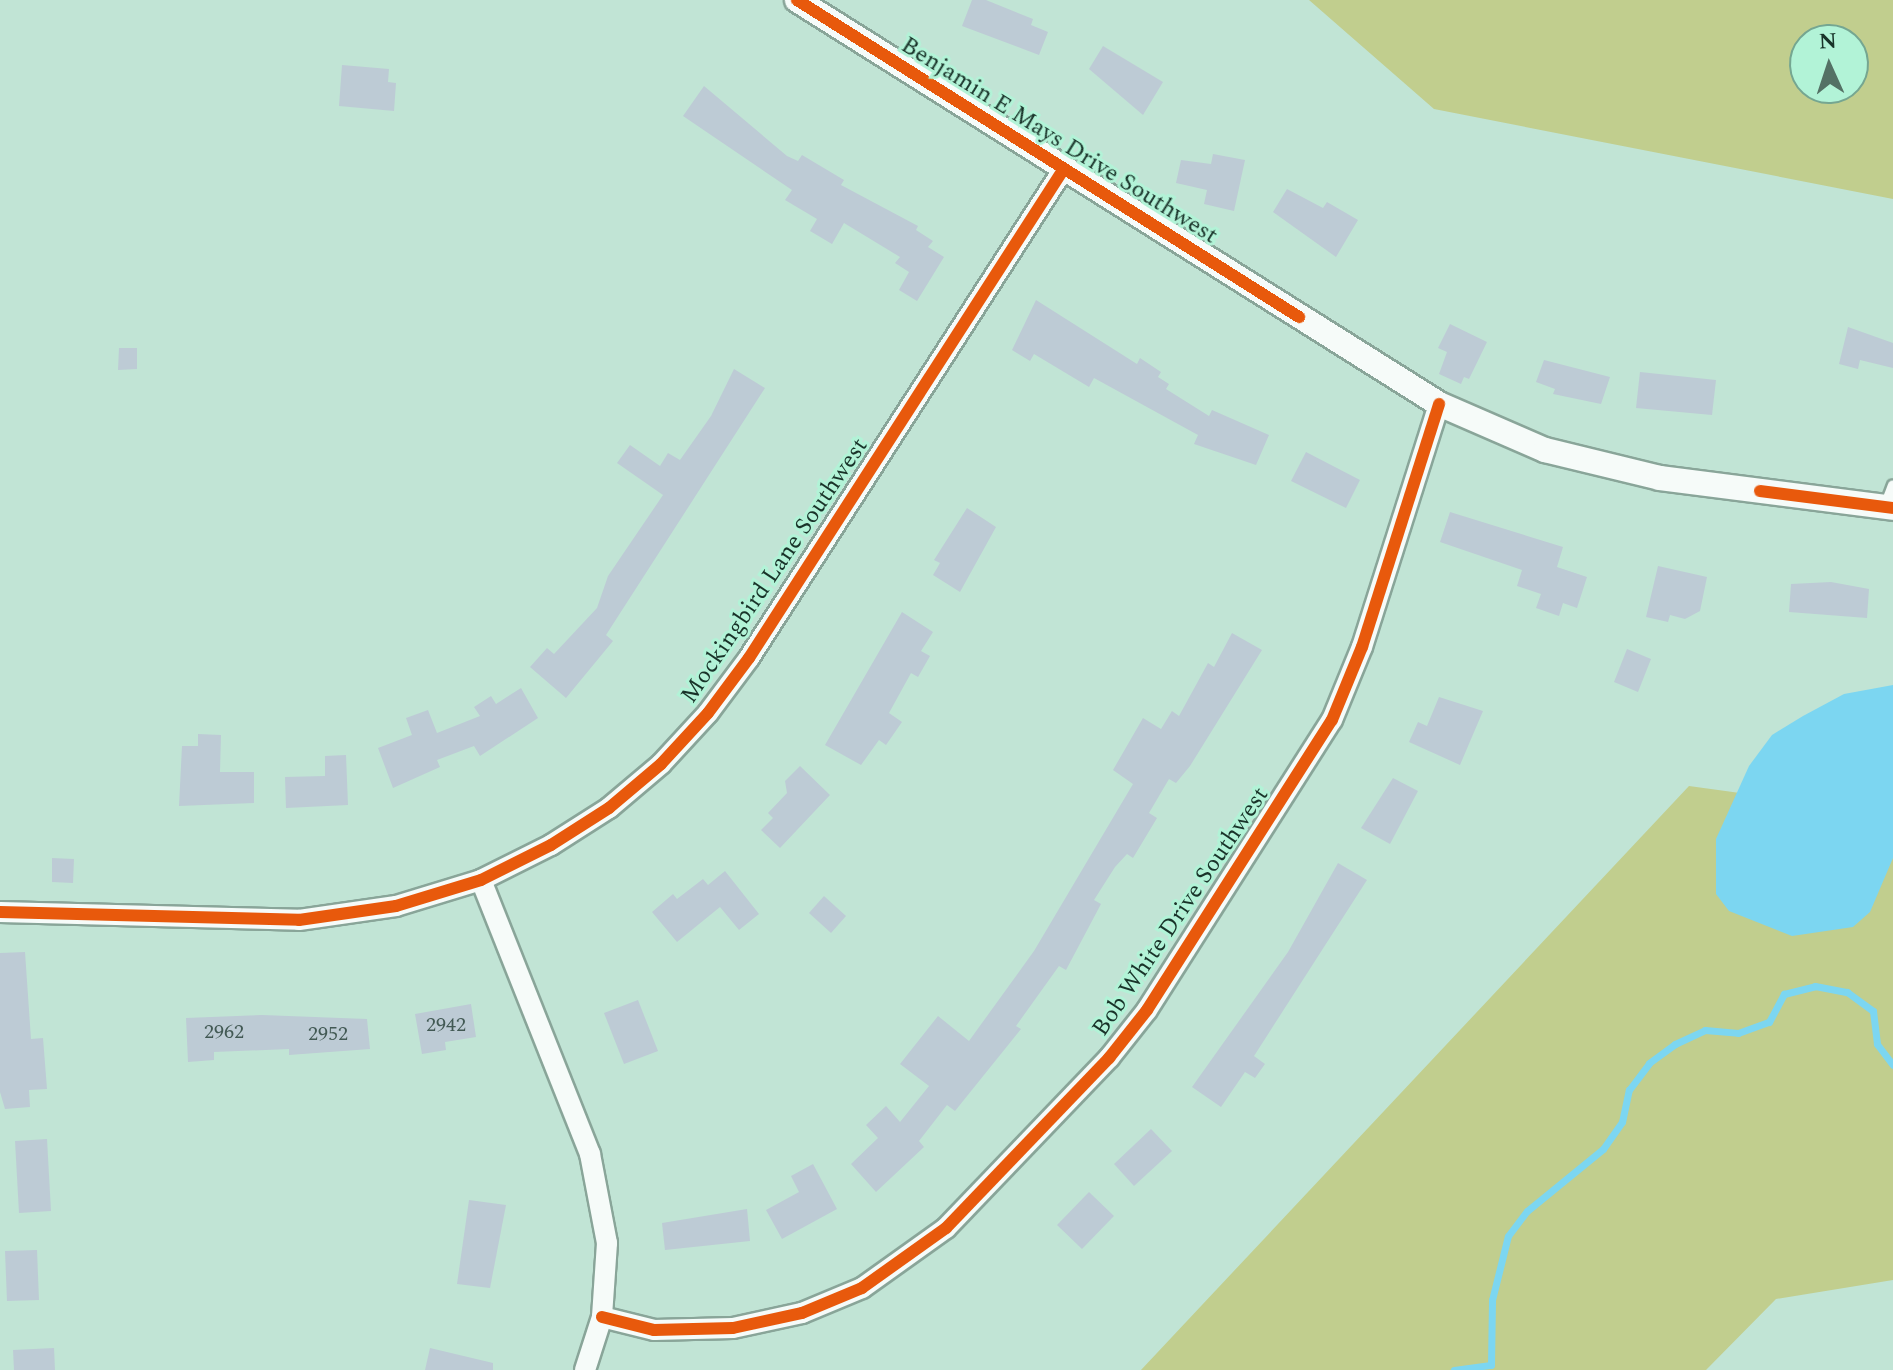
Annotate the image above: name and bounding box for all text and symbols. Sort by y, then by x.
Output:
north arrow [1789,24,1869,104]
text: N [1818,25,1838,58]
street label: Benjamin E Mays Drive Southwest [895,31,1223,251]
street label: Mockingbird Lane Southwest [675,433,875,709]
street label: Bob White Drive Southwest [1087,782,1275,1042]
house number: 2942 [426,1013,466,1037]
house number: 2962 [204,1020,244,1044]
house number: 2952 [308,1022,348,1046]

